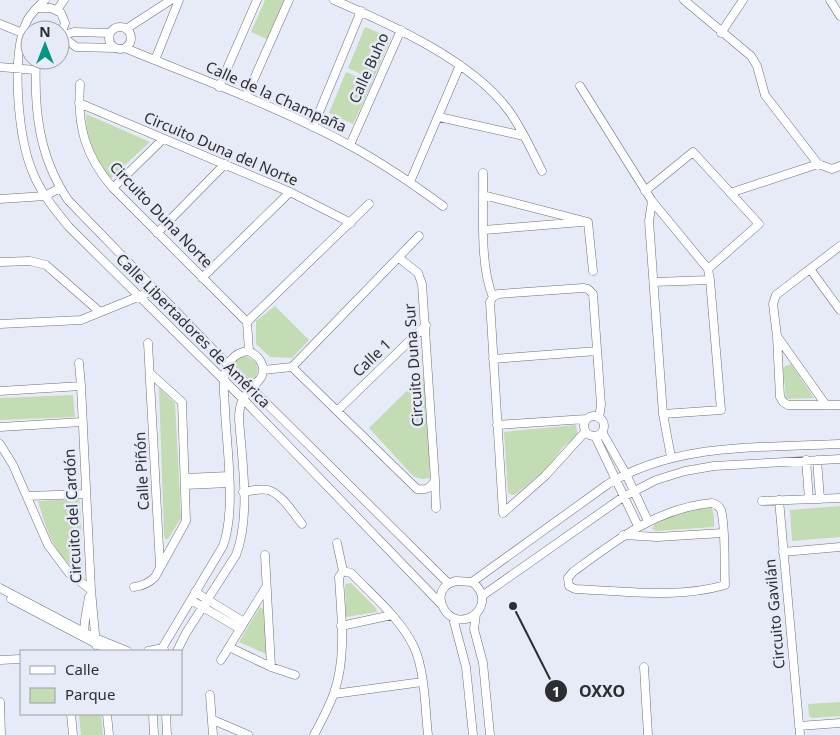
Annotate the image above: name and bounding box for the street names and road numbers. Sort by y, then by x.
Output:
street label: Calle Buho [344,29,393,106]
street label: Calle de la Champaña [203,56,350,136]
street label: Circuito Duna del Norte [141,106,302,190]
street label: Circuito Duna Norte [106,157,218,272]
street label: Calle Libertadores de América [112,249,275,412]
street label: Circuito Duna Sur [399,303,427,427]
street label: Calle 1 [348,334,395,381]
street label: Calle Piñón [129,431,153,511]
street label: Circuito del Cardón [58,448,86,584]
street label: Circuito Gavilán [759,558,789,670]

